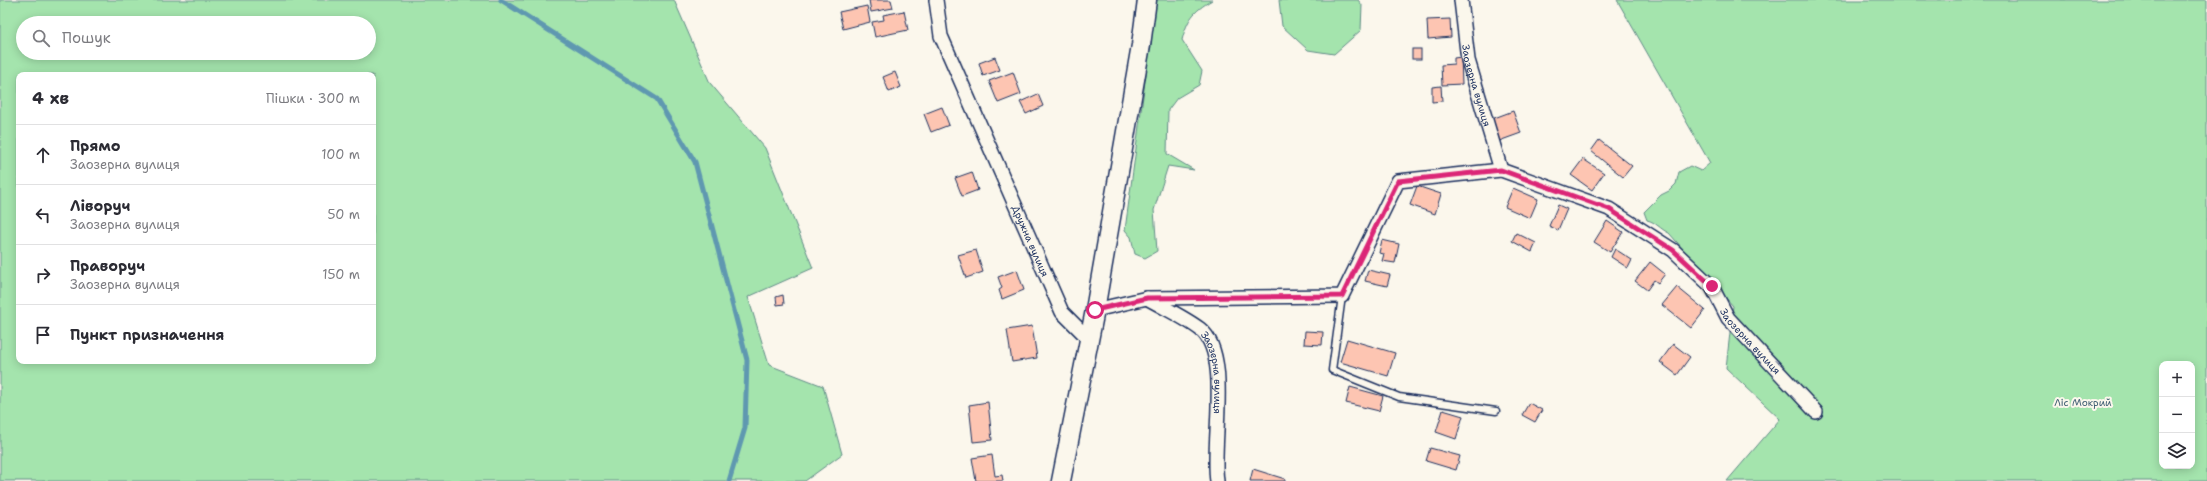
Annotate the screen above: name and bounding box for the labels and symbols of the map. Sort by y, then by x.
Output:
street label: Заозерна вулиця [1460,44,1494,128]
street label: Дружна вулиця [1009,203,1052,279]
route end [1703,277,1721,295]
route start [1086,301,1104,319]
street label: Заозерна вулиця [1717,306,1784,377]
street label: Заозерна вулиця [1199,328,1225,414]
park label: Ліс Мокрий [2054,396,2112,409]

